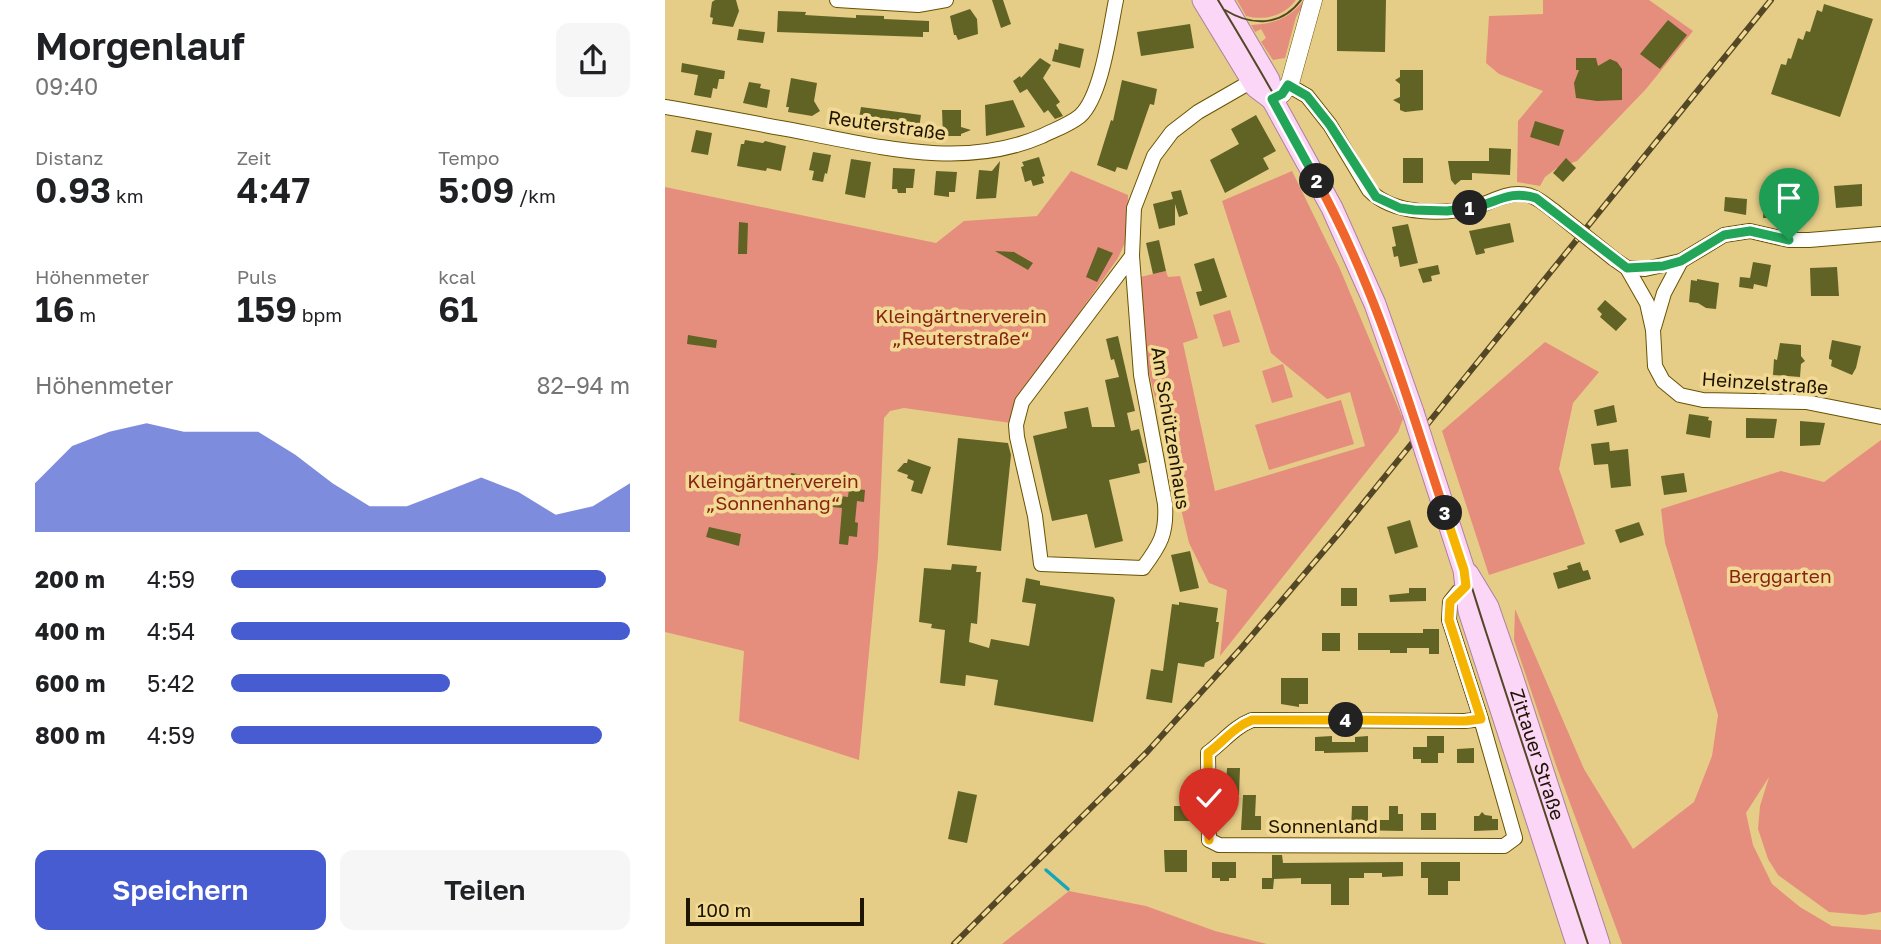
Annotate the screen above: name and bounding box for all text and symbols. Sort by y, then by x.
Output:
text: Morgenlauf [35,23,245,68]
button: share [556,23,630,97]
text: 09:40 [35,72,98,100]
street label: Reuterstraße [827,105,948,144]
text: Distanz [35,146,103,169]
text: Zeit [237,146,271,169]
text: Tempo [438,146,499,169]
pin: 2 [1299,164,1335,198]
pin [1759,168,1819,240]
text: 0.93 [35,169,111,211]
text: 4:47 [237,169,310,211]
text: 5:09 [438,169,514,211]
text: 2 [1311,169,1322,192]
icon: arrive [1770,179,1808,217]
text: km [111,184,144,207]
text: /km [514,184,556,207]
pin: 1 [1453,190,1487,226]
text: 1 [1465,196,1474,219]
text: Höhenmeter [35,265,149,288]
text: Puls [237,265,277,288]
text: kcal [438,265,476,288]
text: 16 [35,288,74,330]
text: 159 [237,288,297,330]
text: 61 [438,288,478,330]
text: m [74,303,96,326]
text: bpm [297,303,342,326]
park label: Kleingärtnerverein „Reuterstraße“ [875,304,1047,349]
street label: Am Schützenhaus [1147,345,1196,511]
street label: Heinzelstraße [1701,367,1829,398]
text: Höhenmeter [35,371,173,399]
text: 82–94 m [536,371,630,399]
park label: Kleingärtnerverein „Sonnenhang“ [687,469,859,514]
pin: 3 [1427,496,1463,530]
text: 3 [1439,501,1450,524]
park label: Berggarten [1728,564,1832,587]
text: 200 m [35,565,105,593]
text: 4:59 [147,565,195,593]
text: 400 m [35,617,105,645]
text: 4:54 [147,617,195,645]
text: 600 m [35,669,105,697]
text: 5:42 [147,669,195,697]
street label: Zittauer Straße [1506,686,1570,823]
pin: 4 [1329,702,1363,738]
text: 4 [1340,708,1351,731]
text: 800 m [35,721,106,749]
text: 4:59 [147,721,195,749]
pin [1179,768,1239,840]
icon: check [1190,779,1228,817]
street label: Sonnenland [1268,814,1378,837]
button: Speichern [35,850,326,930]
button: Teilen [340,850,630,930]
scale bar [686,895,865,927]
text: 100 m [697,898,751,921]

